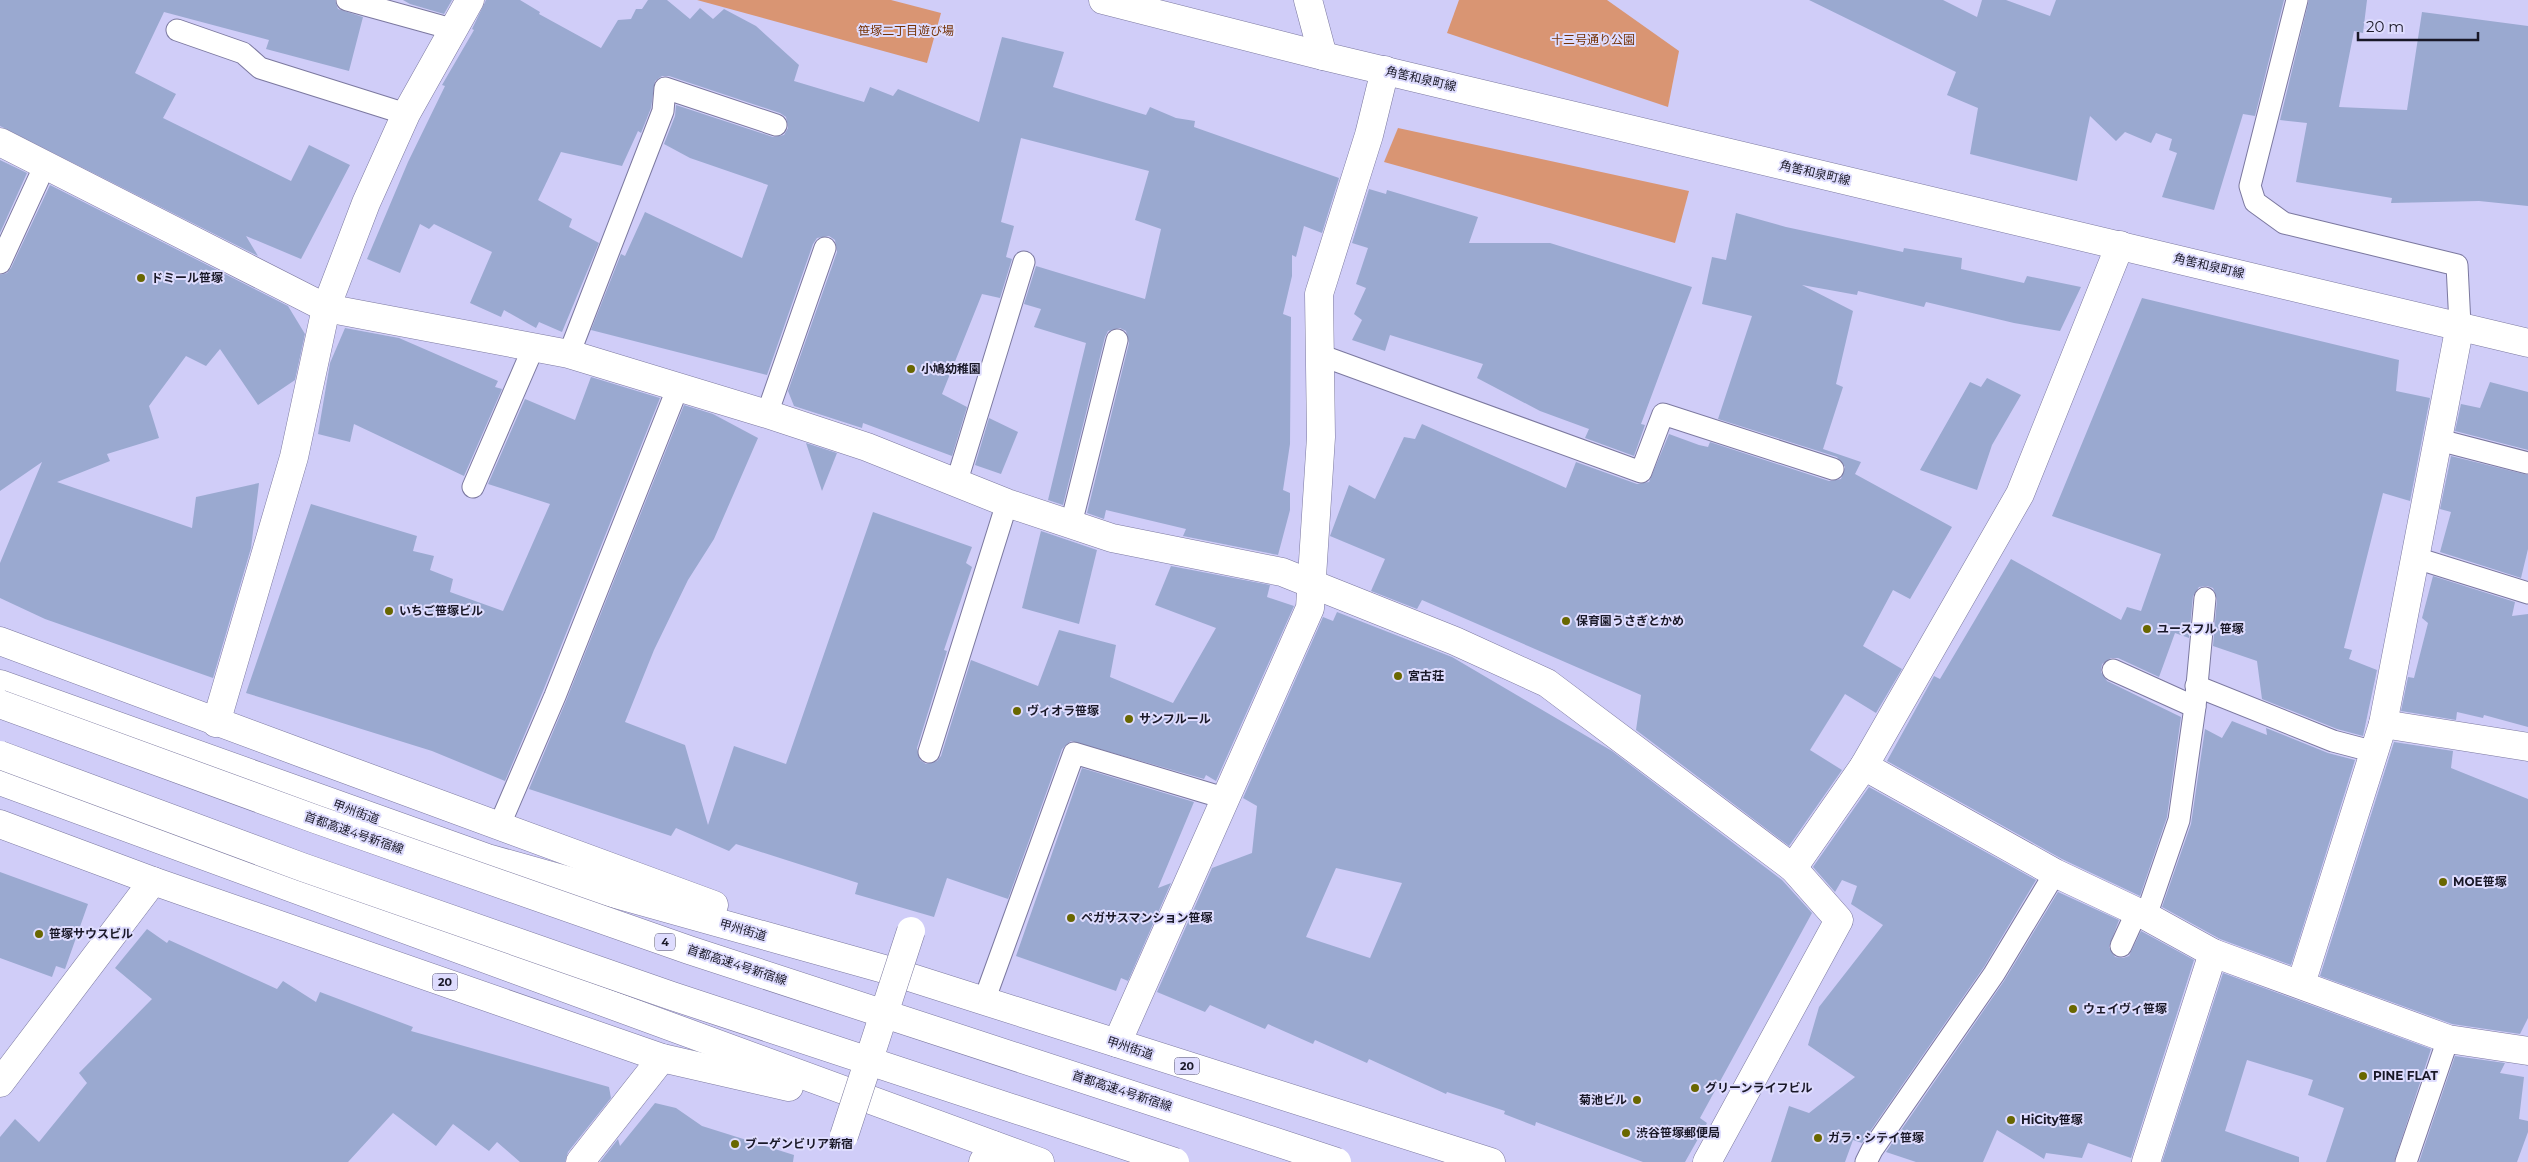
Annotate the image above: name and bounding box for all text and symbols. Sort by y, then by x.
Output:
scale bar [2358,10,2478,42]
text: 20 m [2366,17,2404,36]
park label: 笹塚二丁目遊び場 [858,23,954,38]
park label: 十三号通り公園 [1551,32,1635,47]
street label: 角筈和泉町線 [1384,63,1458,94]
street label: 角筈和泉町線 [1778,157,1852,188]
street label: 角筈和泉町線 [2172,250,2246,281]
place label: ドミール笹塚 [151,270,223,285]
marker: ドミール笹塚 [135,272,147,284]
place label: 小鳩幼稚園 [921,361,981,376]
marker: 小鳩幼稚園 [905,363,917,375]
place label: いちご笹塚ビル [399,603,483,618]
marker: いちご笹塚ビル [383,605,395,617]
place label: 保育園うさぎとかめ [1576,613,1684,628]
marker: 保育園うさぎとかめ [1560,615,1572,627]
place label: ユースフル 笹塚 [2157,621,2244,636]
marker: ユースフル 笹塚 [2141,623,2153,635]
place label: 宮古荘 [1408,668,1444,683]
marker: 宮古荘 [1392,670,1404,682]
place label: ヴィオラ笹塚 [1027,703,1099,718]
marker: ヴィオラ笹塚 [1011,705,1023,717]
place label: サンフルール [1139,711,1211,726]
marker: サンフルール [1123,713,1135,725]
street label: 甲州街道 [331,796,381,827]
street label: 首都高速4号新宿線 [303,809,406,857]
place label: MOE笹塚 [2453,874,2507,889]
marker: MOE笹塚 [2437,876,2449,888]
place label: ペガサスマンション笹塚 [1081,910,1212,925]
marker: ペガサスマンション笹塚 [1065,912,1077,924]
street label: 甲州街道 [718,916,768,943]
place label: 笹塚サウスビル [49,926,133,941]
marker: 笹塚サウスビル [33,928,45,940]
road number: 4 [655,934,675,950]
street label: 首都高速4号新宿線 [685,941,789,988]
road number: 20 [432,974,458,990]
place label: ウェイヴィ笹塚 [2083,1001,2167,1016]
marker: ウェイヴィ笹塚 [2067,1003,2079,1015]
street label: 甲州街道 [1105,1033,1155,1062]
road number: 20 [1174,1058,1200,1074]
street label: 首都高速4号新宿線 [1070,1067,1174,1114]
place label: PINE FLAT [2373,1068,2438,1083]
marker: PINE FLAT [2357,1070,2369,1082]
place label: グリーンライフビル [1705,1080,1812,1095]
marker: グリーンライフビル [1689,1082,1701,1094]
place label: 菊池ビル [1579,1092,1627,1107]
marker: 菊池ビル [1631,1094,1643,1106]
place label: HiCity笹塚 [2021,1112,2083,1127]
marker: HiCity笹塚 [2005,1114,2017,1126]
place label: 渋谷笹塚郵便局 [1636,1125,1720,1140]
marker: 渋谷笹塚郵便局 [1620,1127,1632,1139]
place label: ガラ・シテイ笹塚 [1828,1130,1924,1145]
marker: ガラ・シテイ笹塚 [1812,1132,1824,1144]
place label: ブーゲンビリア新宿 [745,1136,853,1151]
marker: ブーゲンビリア新宿 [729,1138,741,1150]

